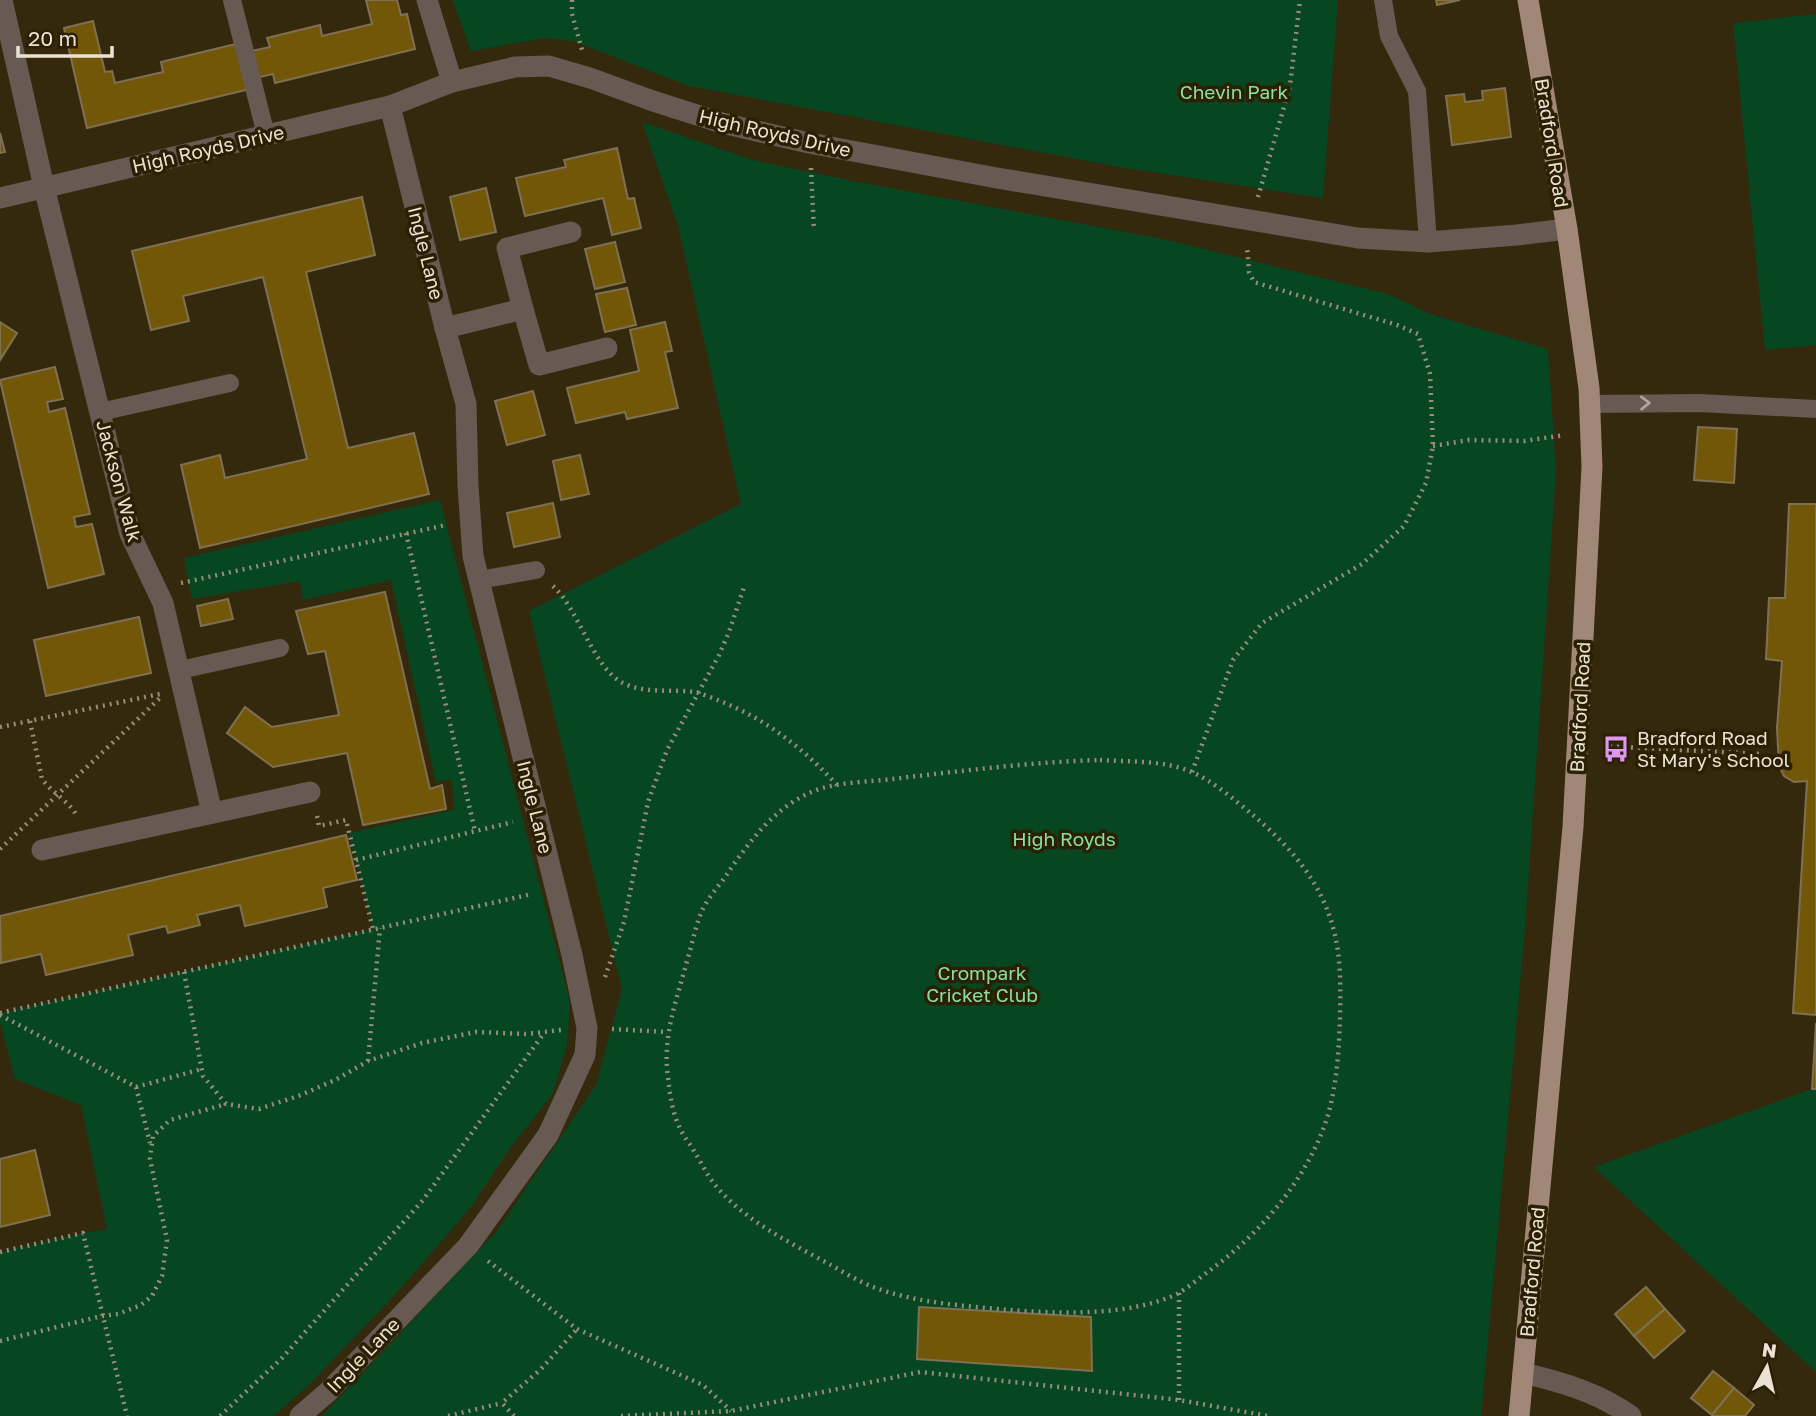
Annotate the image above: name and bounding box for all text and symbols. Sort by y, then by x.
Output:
scale bar [18,14,112,58]
text: 20 m [28,25,77,51]
street label: Bradford Road [1531,77,1574,209]
park label: Chevin Park [1180,80,1289,103]
street label: High Royds Drive [697,104,853,161]
street label: High Royds Drive [130,120,286,177]
street label: Ingle Lane [404,204,449,302]
one-way arrow [1640,395,1650,411]
street label: Jackson Walk [92,417,147,545]
street label: Bradford Road [1565,641,1594,773]
place label: Bradford Road St Mary's School [1637,726,1790,771]
bus stop icon: Bradford Road St Mary's School [1601,734,1631,764]
street label: Ingle Lane [513,758,558,856]
park label: High Royds [1012,827,1116,850]
park label: Crompark Cricket Club [926,961,1038,1006]
street label: Bradford Road [1514,1206,1549,1338]
street label: Ingle Lane [321,1312,404,1397]
north arrow [1732,1332,1802,1402]
text: N [1761,1337,1778,1362]

